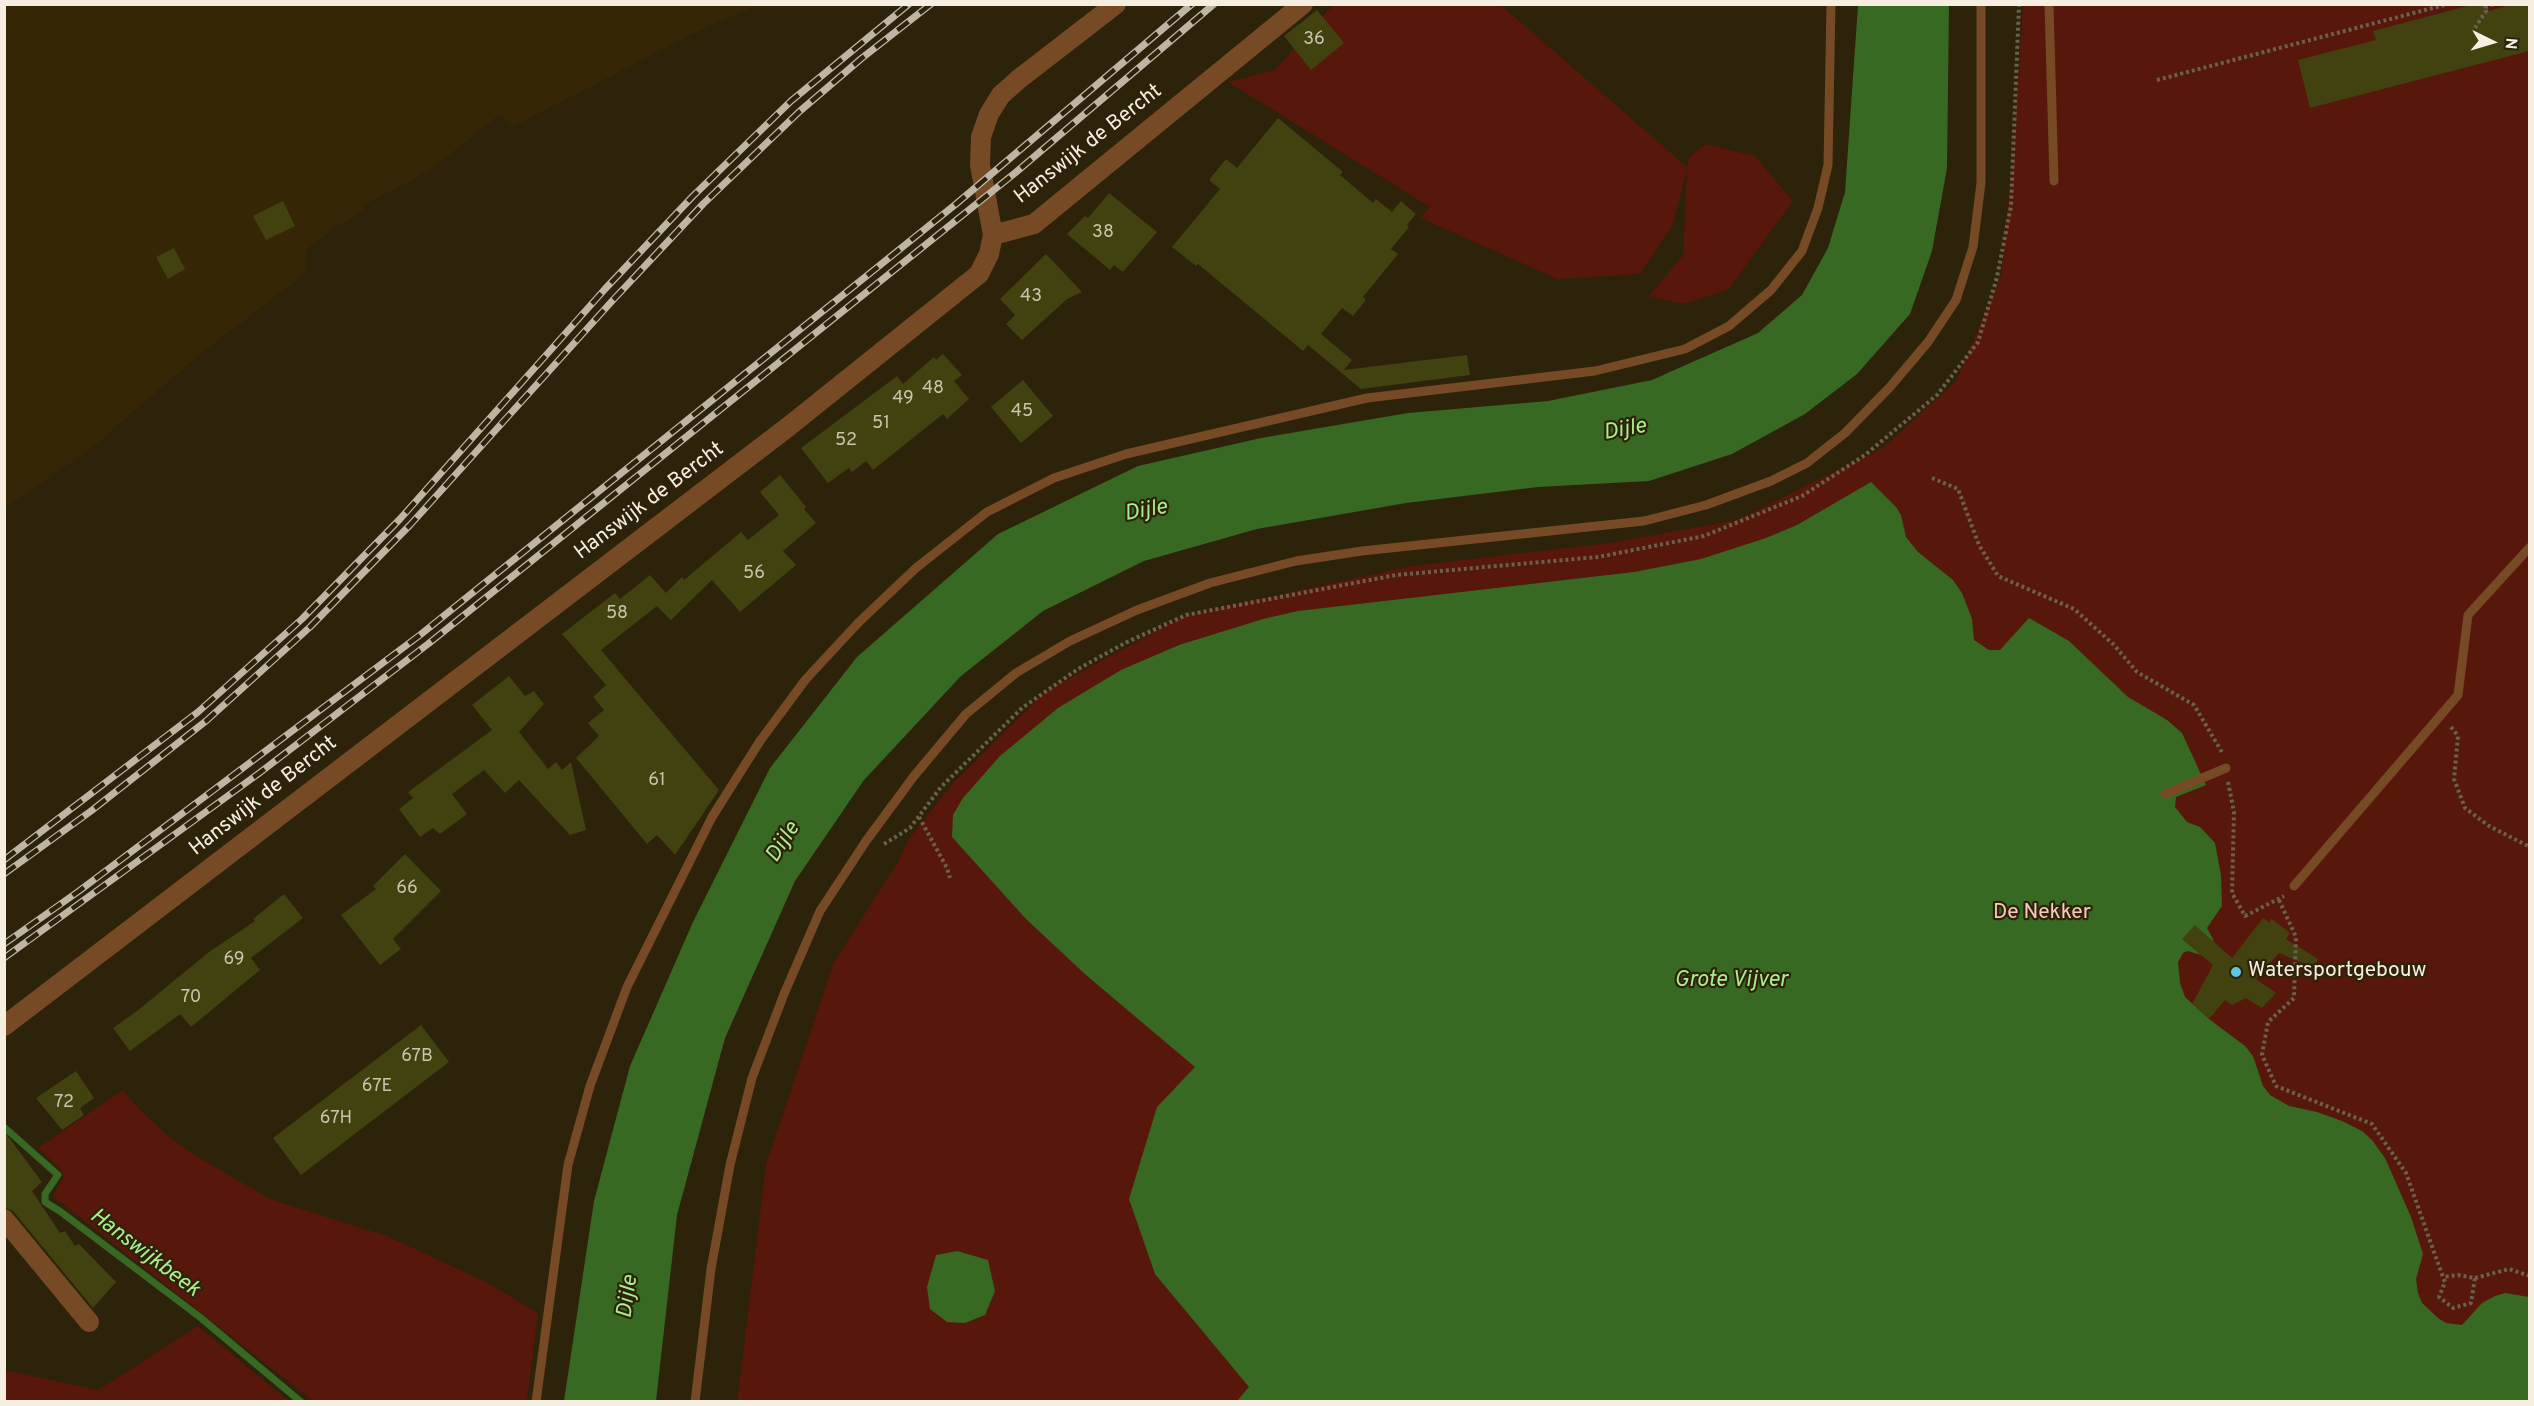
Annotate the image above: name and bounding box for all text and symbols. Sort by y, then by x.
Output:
north arrow [2462,12,2522,72]
house number: 36 [1303,29,1325,51]
text: N [2499,37,2520,50]
street label: Hanswijk de Bercht [1010,80,1168,210]
house number: 38 [1092,222,1114,244]
house number: 43 [1020,286,1042,308]
house number: 48 [922,378,944,400]
house number: 49 [892,388,914,410]
house number: 45 [1011,401,1033,423]
house number: 51 [872,413,890,435]
water label: Dijle [1601,414,1649,448]
house number: 52 [835,430,857,452]
street label: Hanswijk de Bercht [570,438,730,566]
water label: Dijle [1122,495,1170,529]
house number: 56 [743,563,765,585]
house number: 58 [606,603,628,625]
street label: Hanswijk de Bercht [185,732,343,862]
house number: 61 [648,770,666,792]
water label: Dijle [761,818,807,868]
house number: 66 [396,878,418,900]
park label: De Nekker [1993,901,2091,927]
house number: 69 [224,949,244,971]
place label: Watersportgebouw [2248,959,2427,985]
marker: Watersportgebouw [2229,965,2243,979]
water label: Grote Vijver [1674,969,1788,995]
house number: 70 [181,987,201,1009]
house number: 67B [401,1046,433,1068]
house number: 67E [362,1076,392,1098]
house number: 72 [54,1092,74,1114]
house number: 67H [320,1108,352,1130]
water label: Hanswijkbeek [84,1204,204,1304]
water label: Dijle [613,1274,645,1320]

